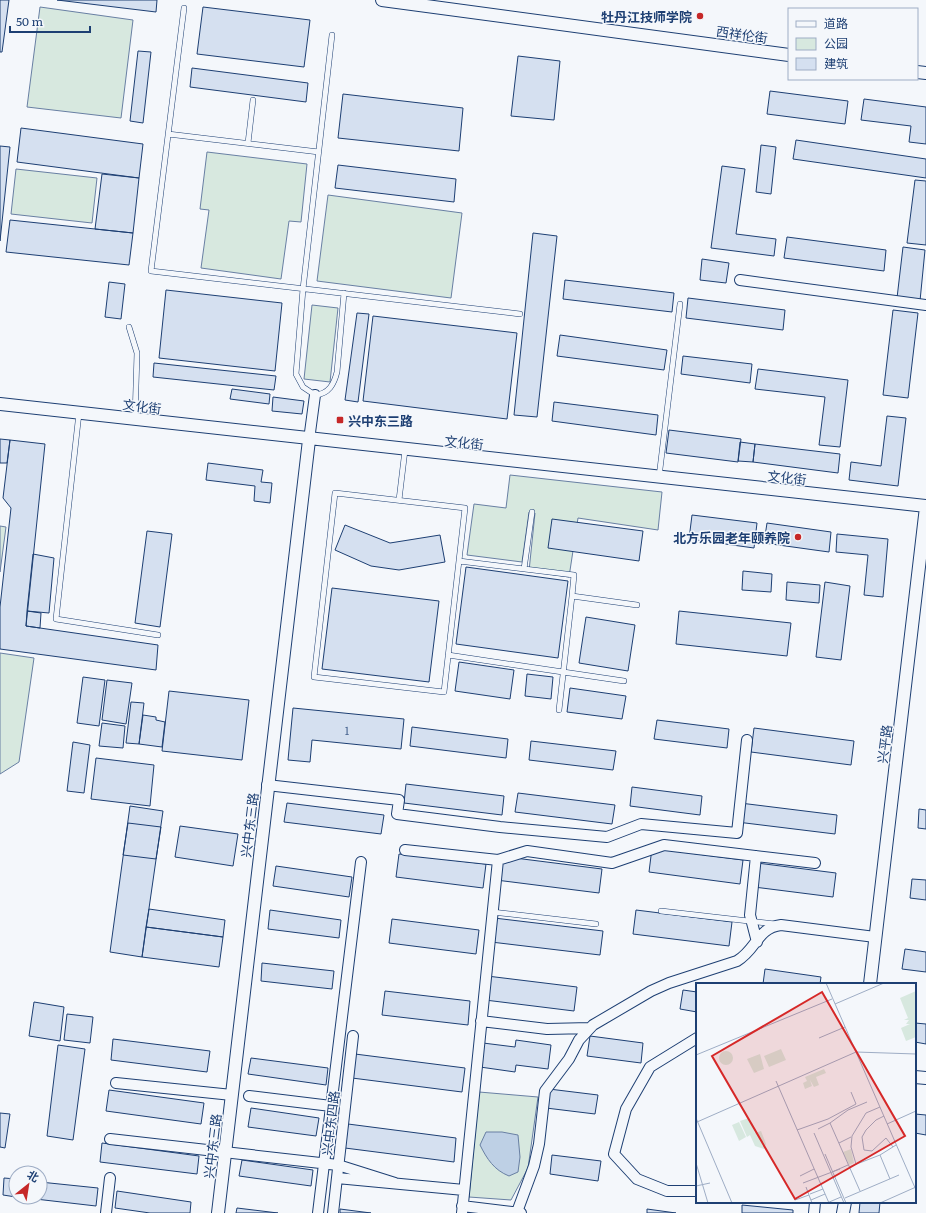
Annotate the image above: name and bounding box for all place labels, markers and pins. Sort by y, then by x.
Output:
place label: 牡丹江技师学院 [601,7,692,26]
marker: 牡丹江技师学院 [695,11,705,21]
place label: 兴中东三路 [348,411,413,430]
marker: 兴中东三路 [335,415,345,425]
place label: 北方乐园老年颐养院 [673,528,790,547]
marker: 北方乐园老年颐养院 [793,532,803,542]

